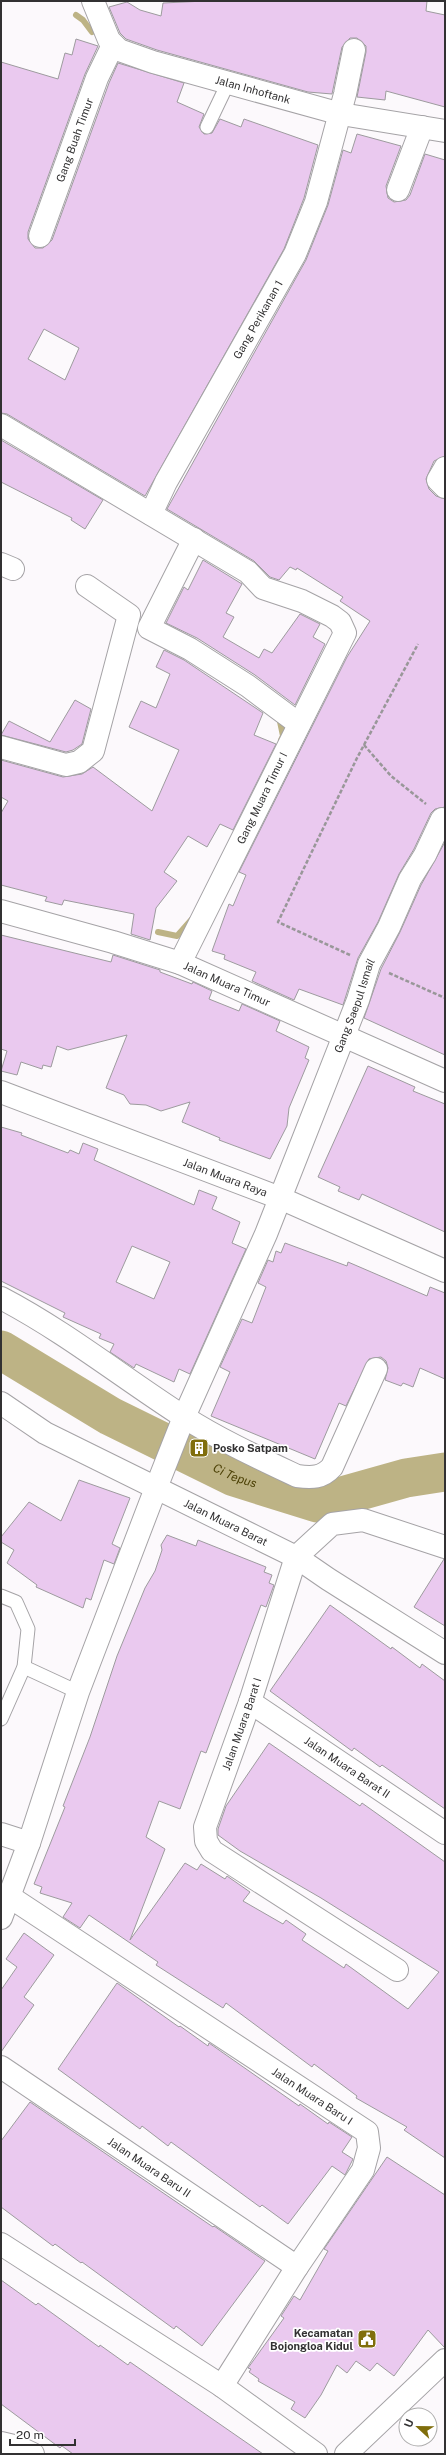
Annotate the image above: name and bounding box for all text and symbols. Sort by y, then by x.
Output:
street label: Jalan Inhoftank [214,74,292,106]
street label: Gang Buah Timur [54,96,95,184]
street label: Gang Perikanan 1 [231,278,285,361]
street label: Gang Muara Timur I [235,750,289,846]
street label: Gang Saepul Ismail [332,956,377,1054]
street label: Jalan Muara Timur [182,959,272,1008]
street label: Jalan Muara Raya [182,1156,269,1199]
building icon: Posko Satpam [188,1437,210,1459]
place label: Posko Satpam [213,1442,288,1454]
water label: Ci Tepus [211,1461,258,1491]
street label: Jalan Muara Barat [182,1497,270,1548]
street label: Jalan Muara Barat I [220,1676,263,1772]
street label: Jalan Muara Barat II [302,1734,392,1800]
street label: Jalan Muara Baru I [270,2065,355,2127]
street label: Jalan Muara Baru II [106,2135,193,2199]
place label: Kecamatan Bojongloa Kidul [270,2327,353,2352]
public building icon: Kecamatan Bojongloa Kidul [356,2328,378,2350]
north arrow [398,2407,438,2447]
text: U [402,2417,416,2429]
scale bar [10,2421,75,2447]
text: 20 m [16,2428,44,2442]

